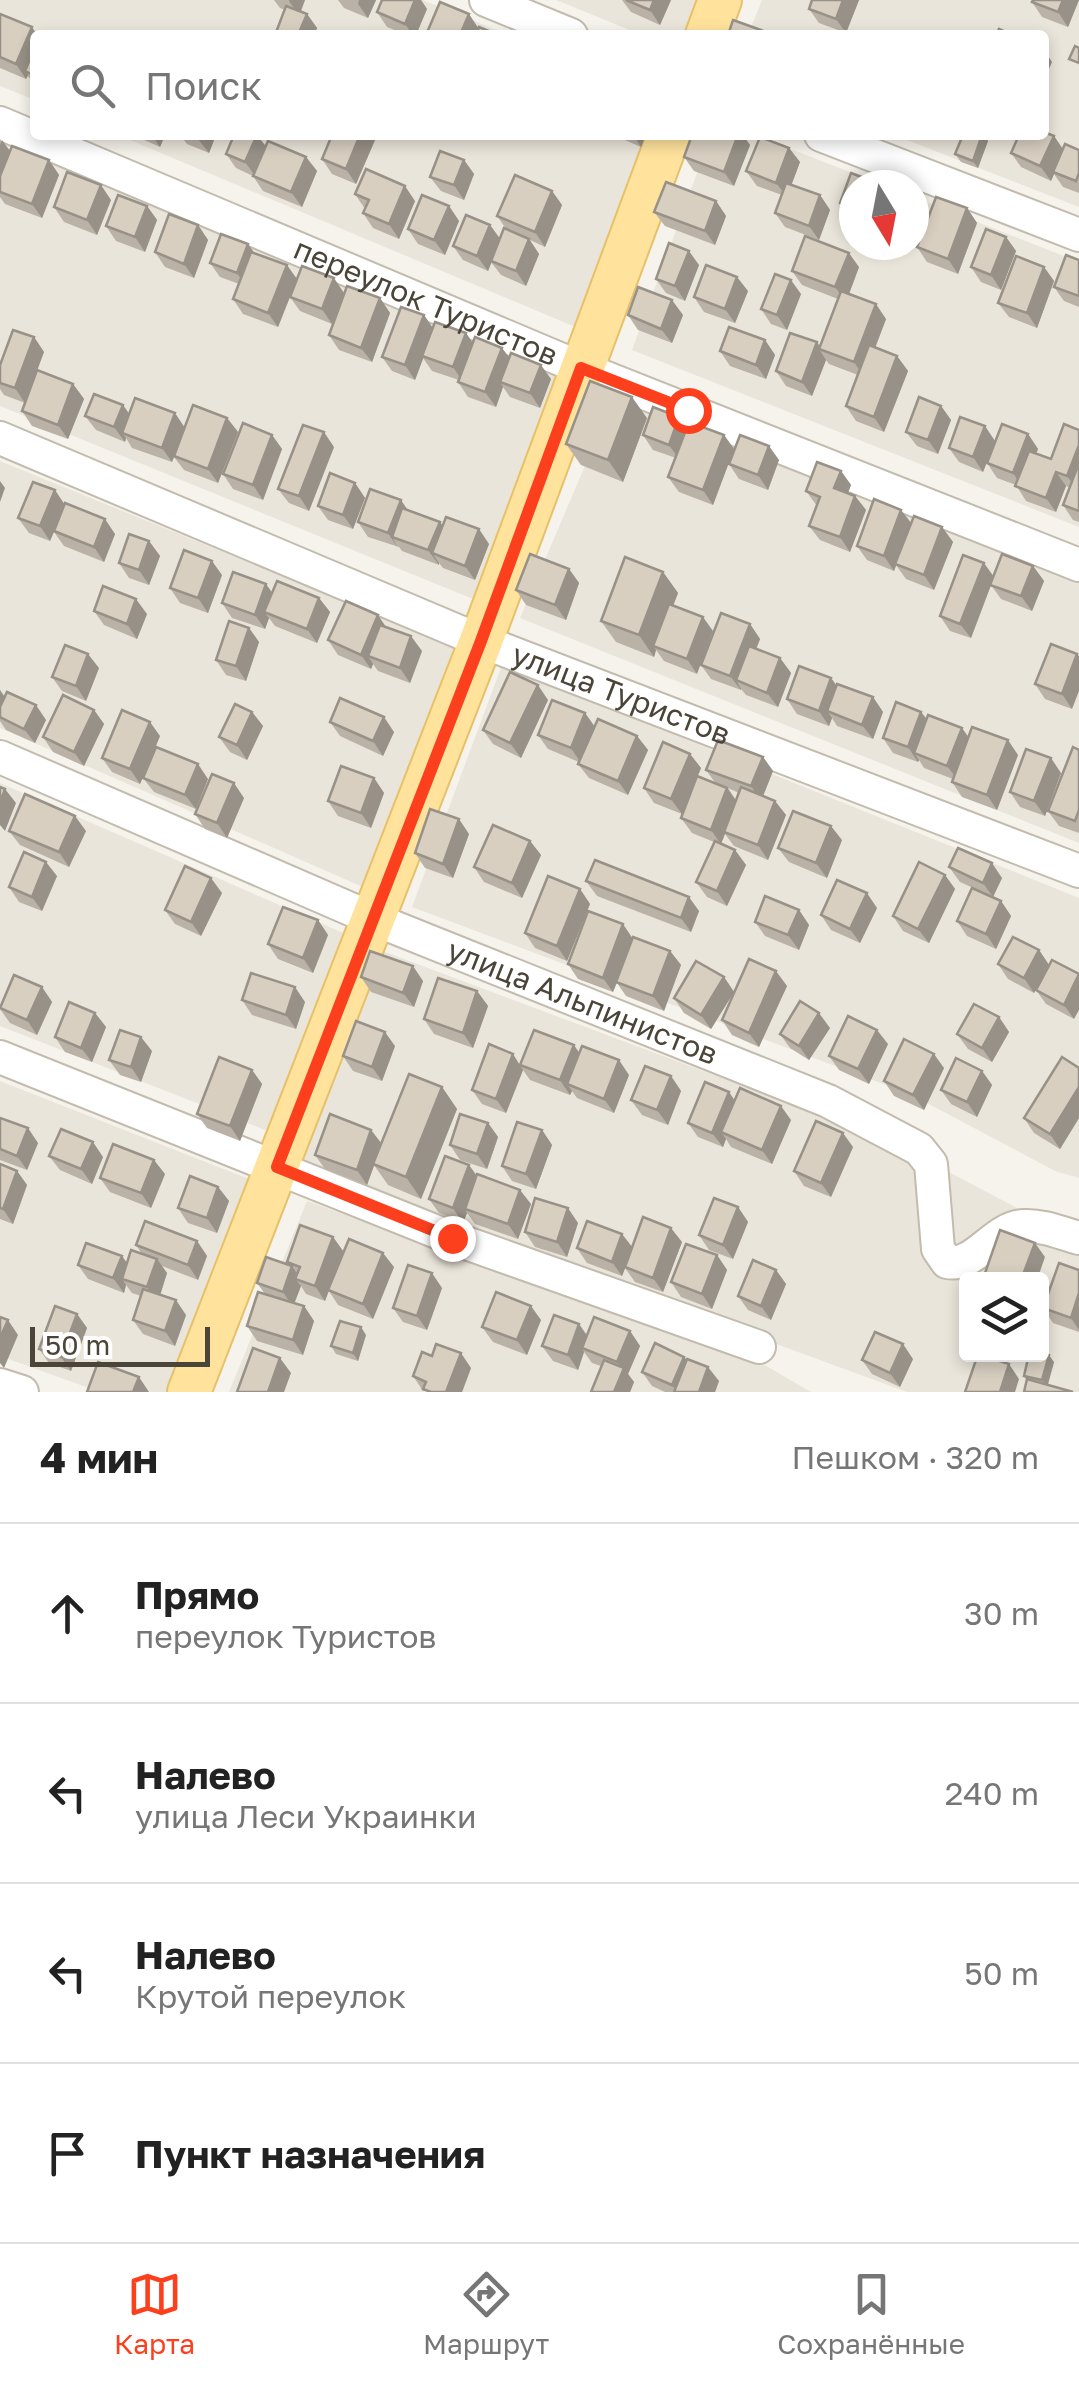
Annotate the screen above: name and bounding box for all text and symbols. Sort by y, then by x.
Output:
search box [30,30,1049,140]
icon: search [65,58,120,113]
text: Поиск [145,63,262,108]
north arrow [839,170,929,260]
street label: переулок Туристов [289,230,563,373]
route start [666,388,712,434]
street label: улица Туристов [507,636,736,752]
street label: улица Альпинистов [442,931,723,1072]
route end [430,1216,476,1262]
map controls [959,1272,1049,1362]
button: layers [959,1272,1049,1362]
scale bar [30,1322,210,1366]
text: 50 m [45,1328,110,1361]
text: 4 мин [40,1432,158,1482]
text: Пешком · 320 m [791,1438,1039,1476]
text: Прямо [135,1572,259,1617]
icon: ahead [40,1586,95,1641]
text: 30 m [964,1594,1039,1632]
text: переулок Туристов [135,1617,436,1655]
text: Налево [135,1752,276,1797]
icon: left [40,1766,95,1821]
text: 240 m [945,1774,1039,1812]
text: улица Леси Украинки [135,1797,476,1835]
text: Налево [135,1932,276,1977]
icon: left [40,1946,95,2001]
text: 50 m [964,1954,1039,1992]
text: Крутой переулок [135,1977,406,2015]
icon: arrive [40,2126,95,2181]
text: Пункт назначения [135,2131,485,2176]
tab: Карта [114,2267,195,2360]
tab: Маршрут [423,2267,549,2360]
tab: Сохранённые [777,2267,965,2360]

